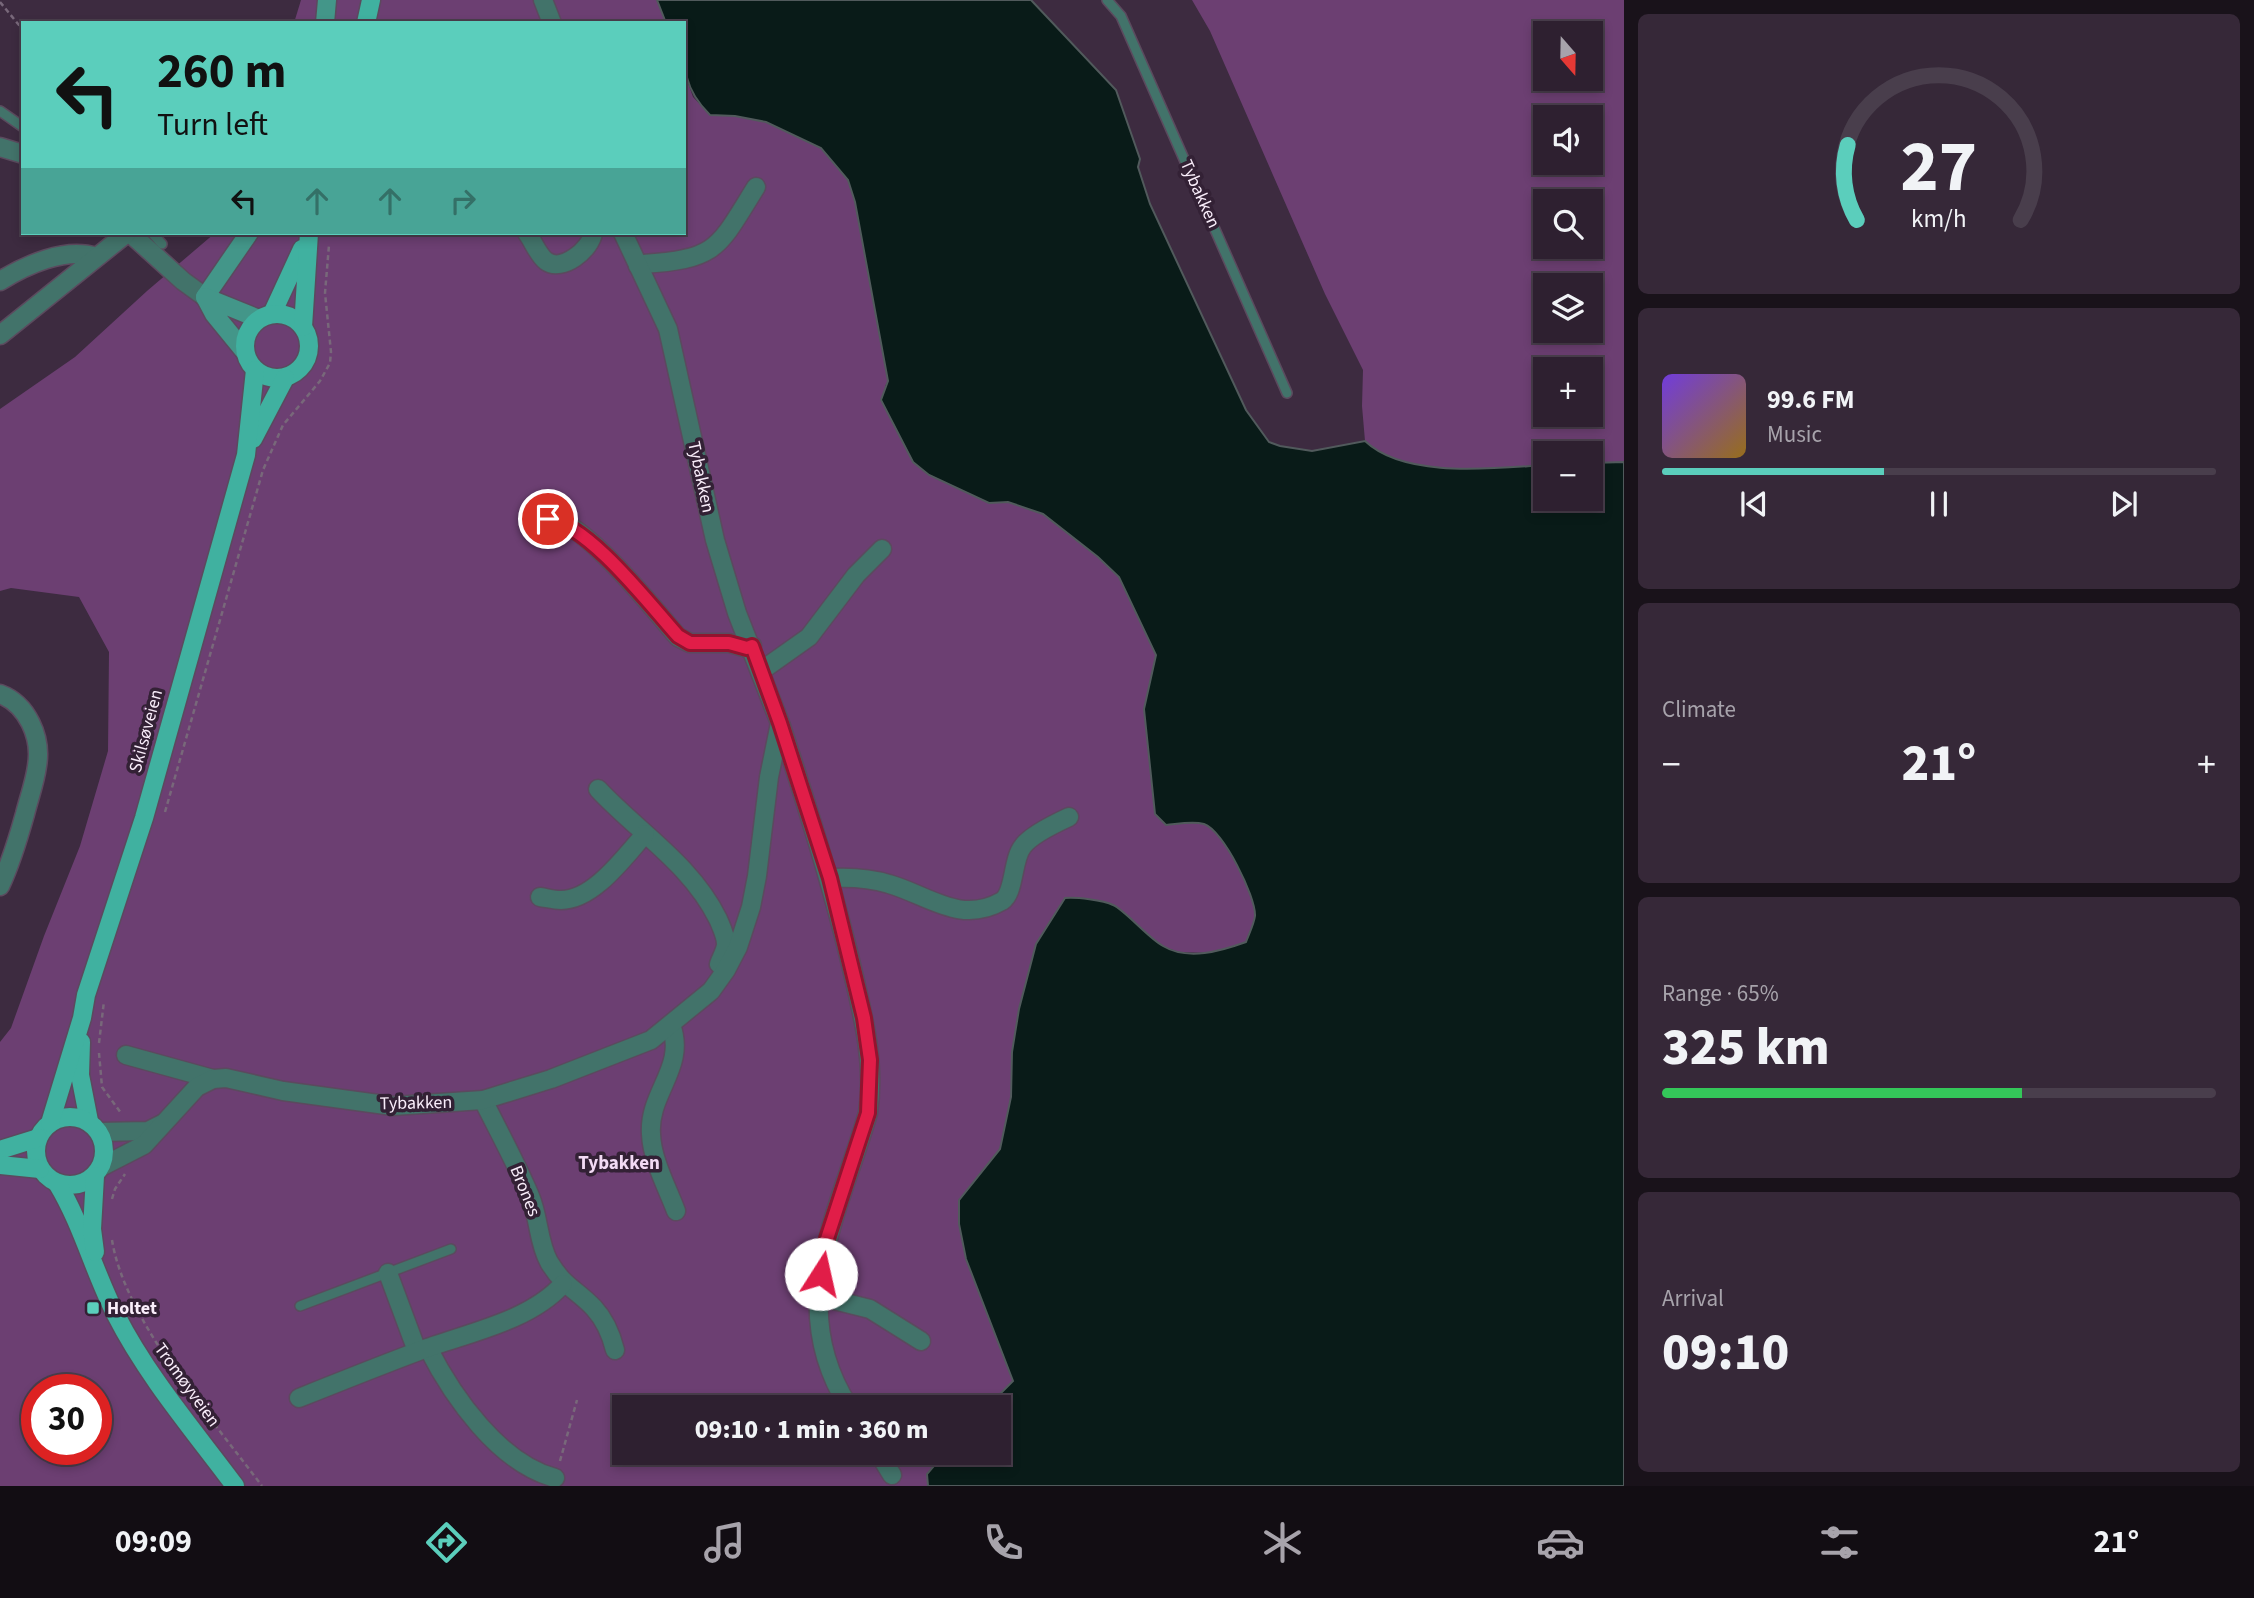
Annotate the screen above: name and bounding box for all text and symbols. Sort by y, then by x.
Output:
north arrow [1533,21,1603,91]
map controls [1533,21,1603,511]
text: 260 m [157,37,286,107]
icon: left [42,49,133,140]
text: Turn left [157,102,268,148]
button: sound [1533,105,1603,175]
text: 27 [1901,116,1977,220]
street label: Tybakken [1174,156,1226,232]
icon: left [225,182,263,220]
icon: ahead [298,182,336,220]
icon: ahead [371,182,409,220]
icon: right [444,182,482,220]
button: search [1533,189,1603,259]
text: km/h [1911,201,1967,237]
button: layers [1533,273,1603,343]
button: + [1533,357,1603,427]
text: 99.6 FM [1767,381,1855,418]
text: Music [1767,418,1822,451]
street label: Tybakken [681,439,721,515]
button: − [1533,441,1603,511]
icon: previous [1735,485,1773,523]
icon: pause [1920,485,1958,523]
icon: next [2105,485,2143,523]
pin [518,489,578,549]
icon: arrive [529,500,567,538]
street label: Skilsøveien [123,687,169,775]
text: Climate [1662,693,1736,726]
text: 21° [1902,727,1976,801]
text: − [1662,738,1681,792]
text: + [2197,738,2216,792]
text: Range · 65% [1662,977,1779,1010]
text: 325 km [1662,1011,1830,1085]
street label: Tybakken [380,1090,452,1116]
district label: Tybakken [578,1150,660,1177]
street label: Brones [504,1162,546,1220]
position arrow [784,1237,858,1311]
text: Arrival [1662,1282,1724,1315]
place label: Holtet [107,1296,157,1321]
marker: Holtet [85,1300,101,1316]
text: 09:10 [1662,1316,1789,1390]
street label: Tromøyveien [148,1338,226,1432]
speed limit sign: 30 [21,1374,112,1465]
text: 09:10 · 1 min · 360 m [695,1411,928,1448]
icon: directions [422,1518,471,1567]
icon: music [700,1518,749,1567]
icon: phone [979,1518,1028,1567]
icon: climate [1258,1518,1307,1567]
icon: car [1536,1518,1585,1567]
icon: filters [1815,1518,1864,1567]
text: 09:09 [115,1519,192,1565]
text: 21° [2094,1519,2139,1565]

